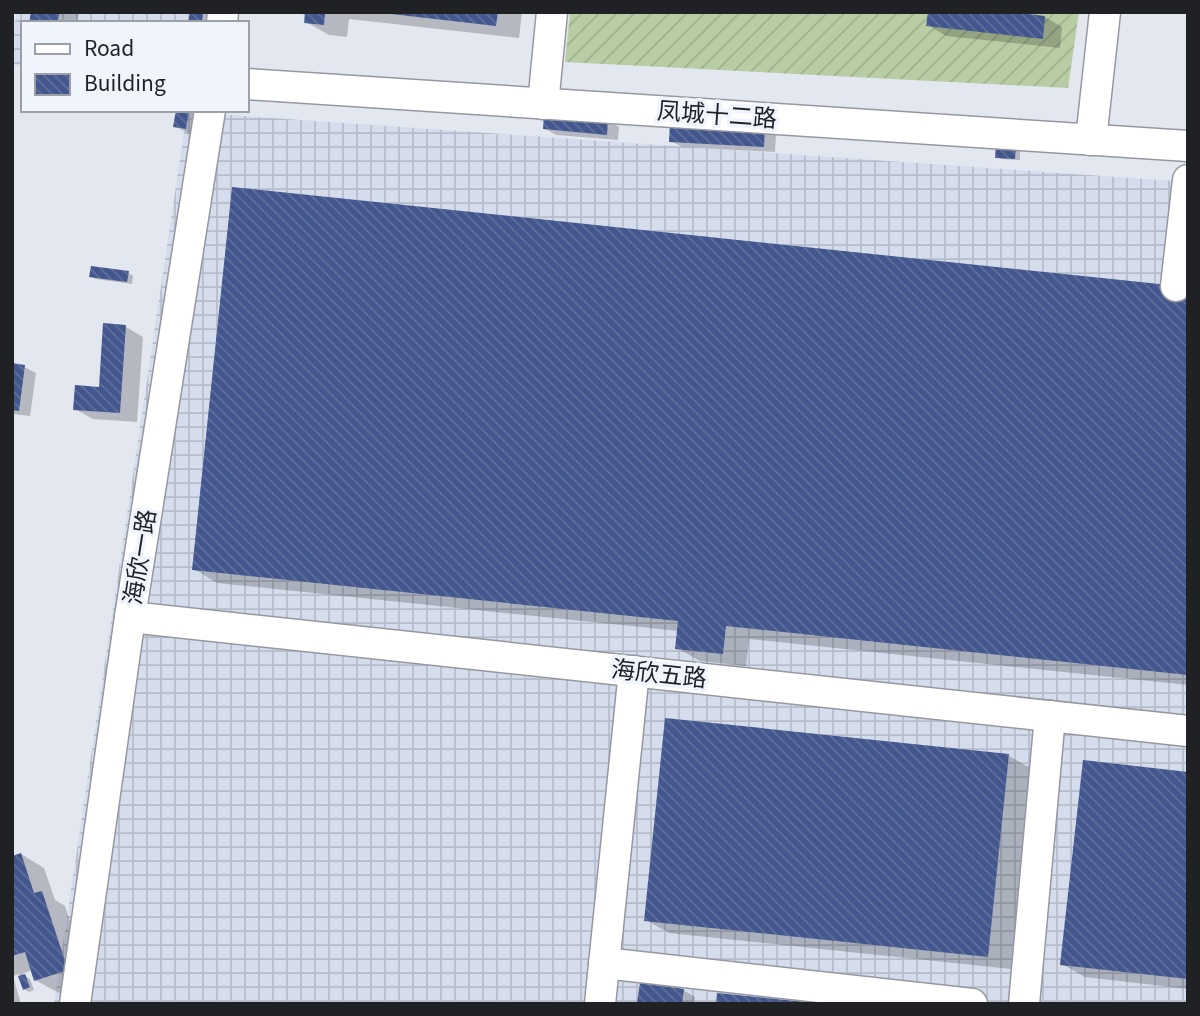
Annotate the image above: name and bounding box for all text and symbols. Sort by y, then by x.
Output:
legend [21,21,248,112]
text: Road [84,32,134,62]
text: Building [84,67,166,97]
street label: 凤城十二路 [656,91,778,134]
street label: 海欣一路 [113,506,162,607]
street label: 海欣五路 [610,649,709,694]

